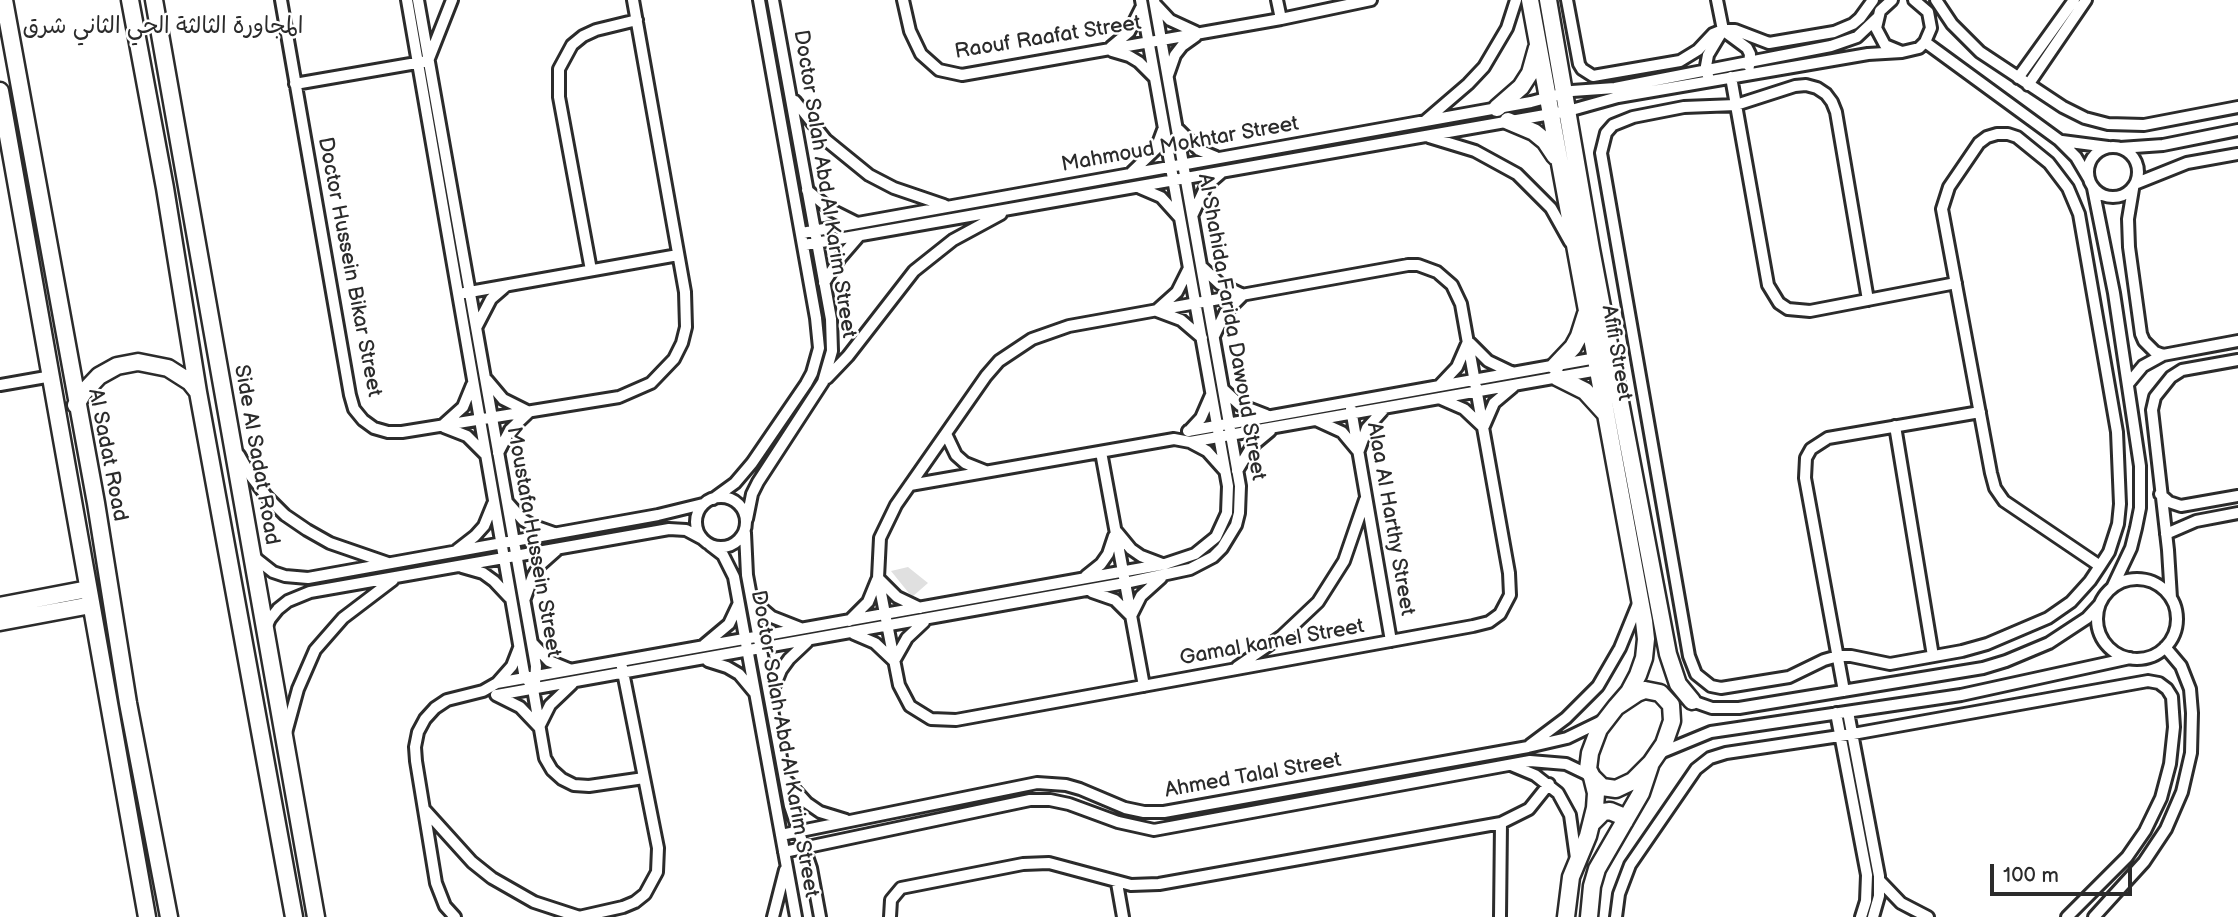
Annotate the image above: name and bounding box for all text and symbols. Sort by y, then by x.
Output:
street label: Raouf Raafat Street [953,11,1143,65]
district label: المجاورة الثالثة الحي الثاني شرق [22,13,304,41]
street label: Doctor Salah Abd Al Karim Street [787,28,861,340]
street label: Mahmoud Mokhtar Street [1059,112,1301,178]
street label: Doctor Hussein Bikar Street [311,135,387,399]
street label: Al Shahida Farida Dawoud Street [1192,172,1270,482]
street label: Afifi Street [1595,303,1637,403]
street label: Side Al Sadat Road [228,363,284,547]
street label: Al Sadat Road [82,387,132,523]
street label: Alaa Al Harthy Street [1361,420,1419,618]
street label: Moustafa Hussein Street [500,425,566,659]
street label: Doctor Salah Abd Al Karim Street [745,589,823,899]
street label: Gamal kamel Street [1178,614,1366,672]
street label: Ahmed Talal Street [1163,748,1343,804]
scale bar [1993,850,2135,894]
text: 100 m [2003,863,2059,888]

